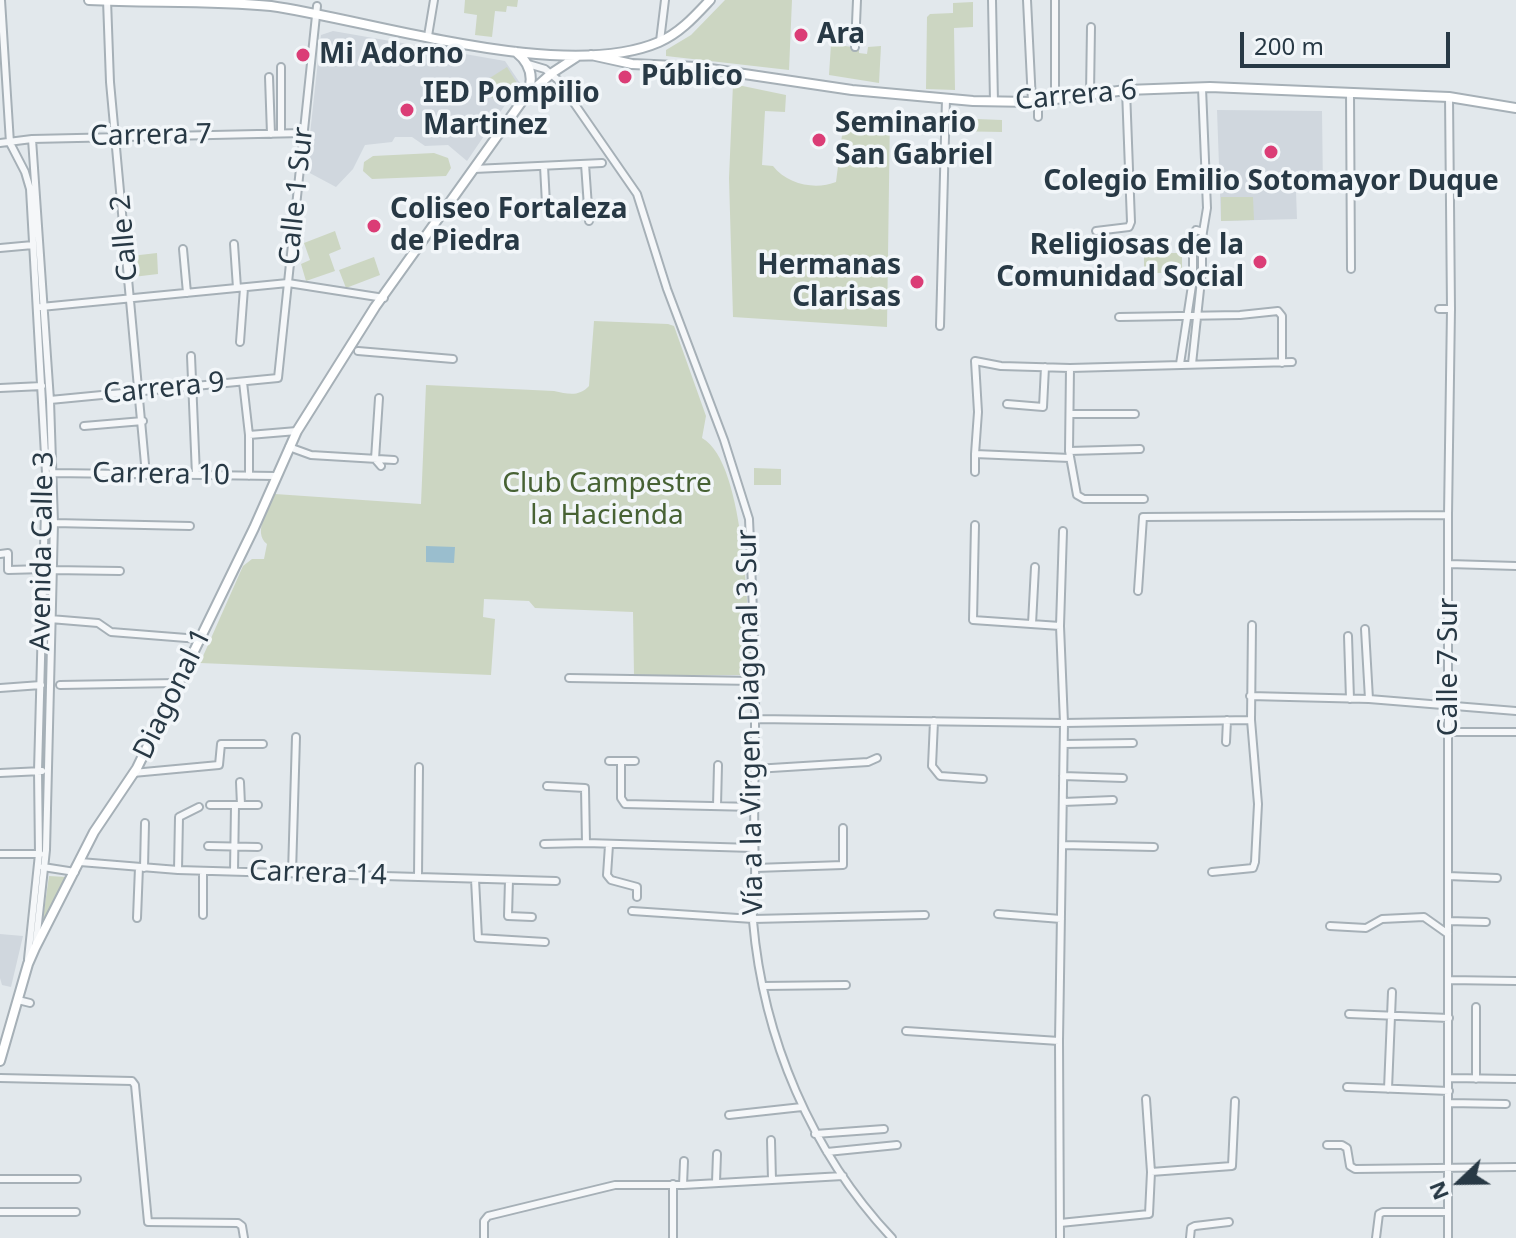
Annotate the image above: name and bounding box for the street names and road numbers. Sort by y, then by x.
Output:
street label: Carrera 6 [1014,74,1138,118]
street label: Carrera 7 [90,118,212,154]
street label: Calle 1 Sur [273,125,321,267]
street label: Calle 2 [104,193,146,283]
street label: Carrera 9 [102,366,226,412]
street label: Avenida Calle 3 [24,451,62,651]
street label: Carrera 10 [92,457,230,493]
street label: Vía a la Virgen Diagonal 3 Sur [731,529,771,915]
street label: Calle 7 Sur [1432,598,1466,736]
street label: Diagonal 1 [127,623,219,765]
street label: Carrera 14 [249,855,387,893]

